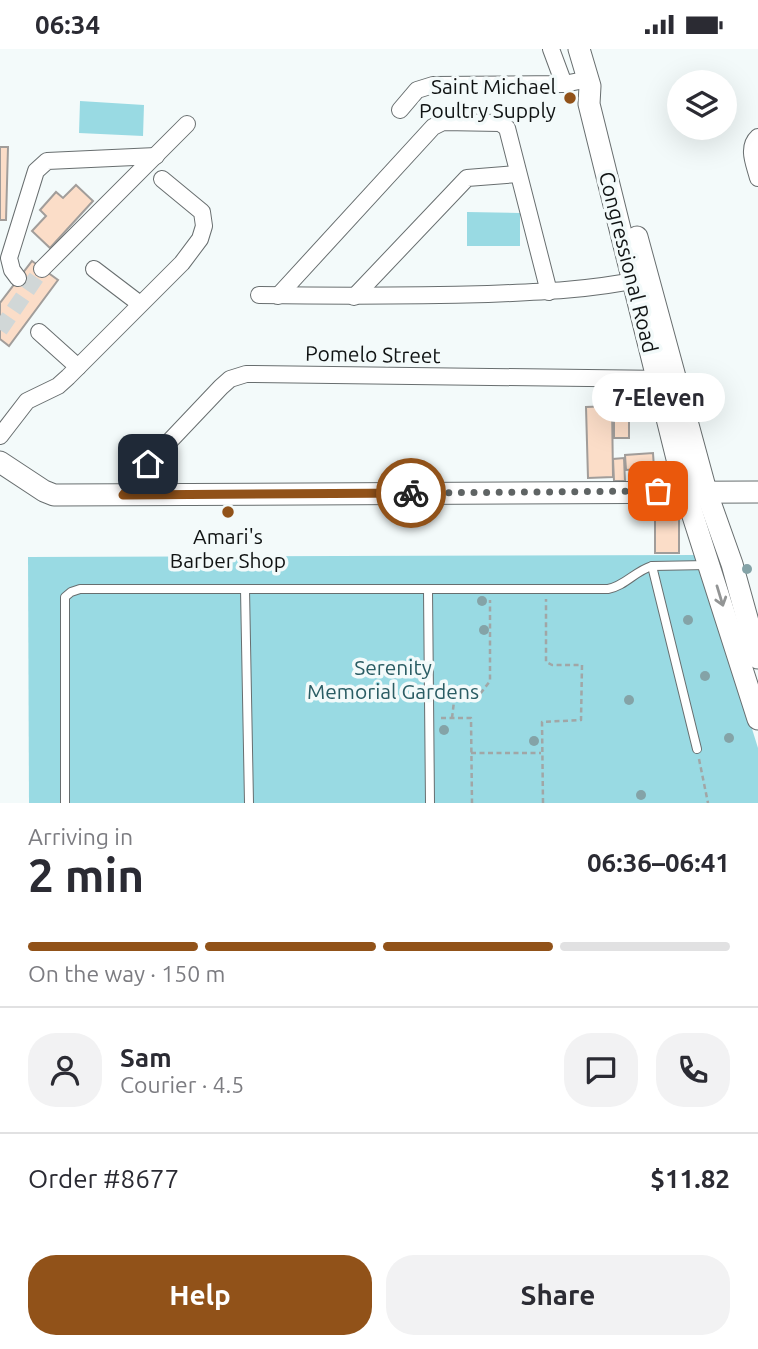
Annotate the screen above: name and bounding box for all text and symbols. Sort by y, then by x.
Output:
text: 06:34 [35,10,100,39]
map controls [667,70,737,140]
button: layers [667,70,737,140]
place label: Saint Michael Poultry Supply [419,74,556,122]
marker: Saint Michael Poultry Supply [562,90,578,106]
street label: Congressional Road [595,169,663,355]
street label: Pomelo Street [305,341,441,367]
callout: 7-Eleven [592,372,724,421]
text: 7-Eleven [612,385,705,410]
pin [118,434,178,494]
icon: home [129,445,167,483]
courier [376,458,446,528]
pin [628,461,688,521]
icon: bag [639,472,677,510]
icon: bike [392,474,430,512]
marker: Amari's Barber Shop [220,504,236,520]
place label: Amari's Barber Shop [170,524,286,572]
one-way arrow [714,585,727,607]
park label: Serenity Memorial Gardens [307,655,479,703]
text: Arriving in [28,824,133,849]
text: 06:36–06:41 [587,848,730,877]
text: 2 min [28,849,144,901]
text: On the way · 150 m [28,961,225,986]
button: person [28,1033,102,1107]
button: chat [564,1033,638,1107]
button: phone [656,1033,730,1107]
text: Sam [120,1043,172,1072]
text: Courier · 4.5 [120,1072,244,1097]
text: Order #8677 [28,1164,179,1193]
text: $11.82 [650,1164,730,1193]
button: Help [28,1255,372,1335]
button: Share [386,1255,730,1335]

